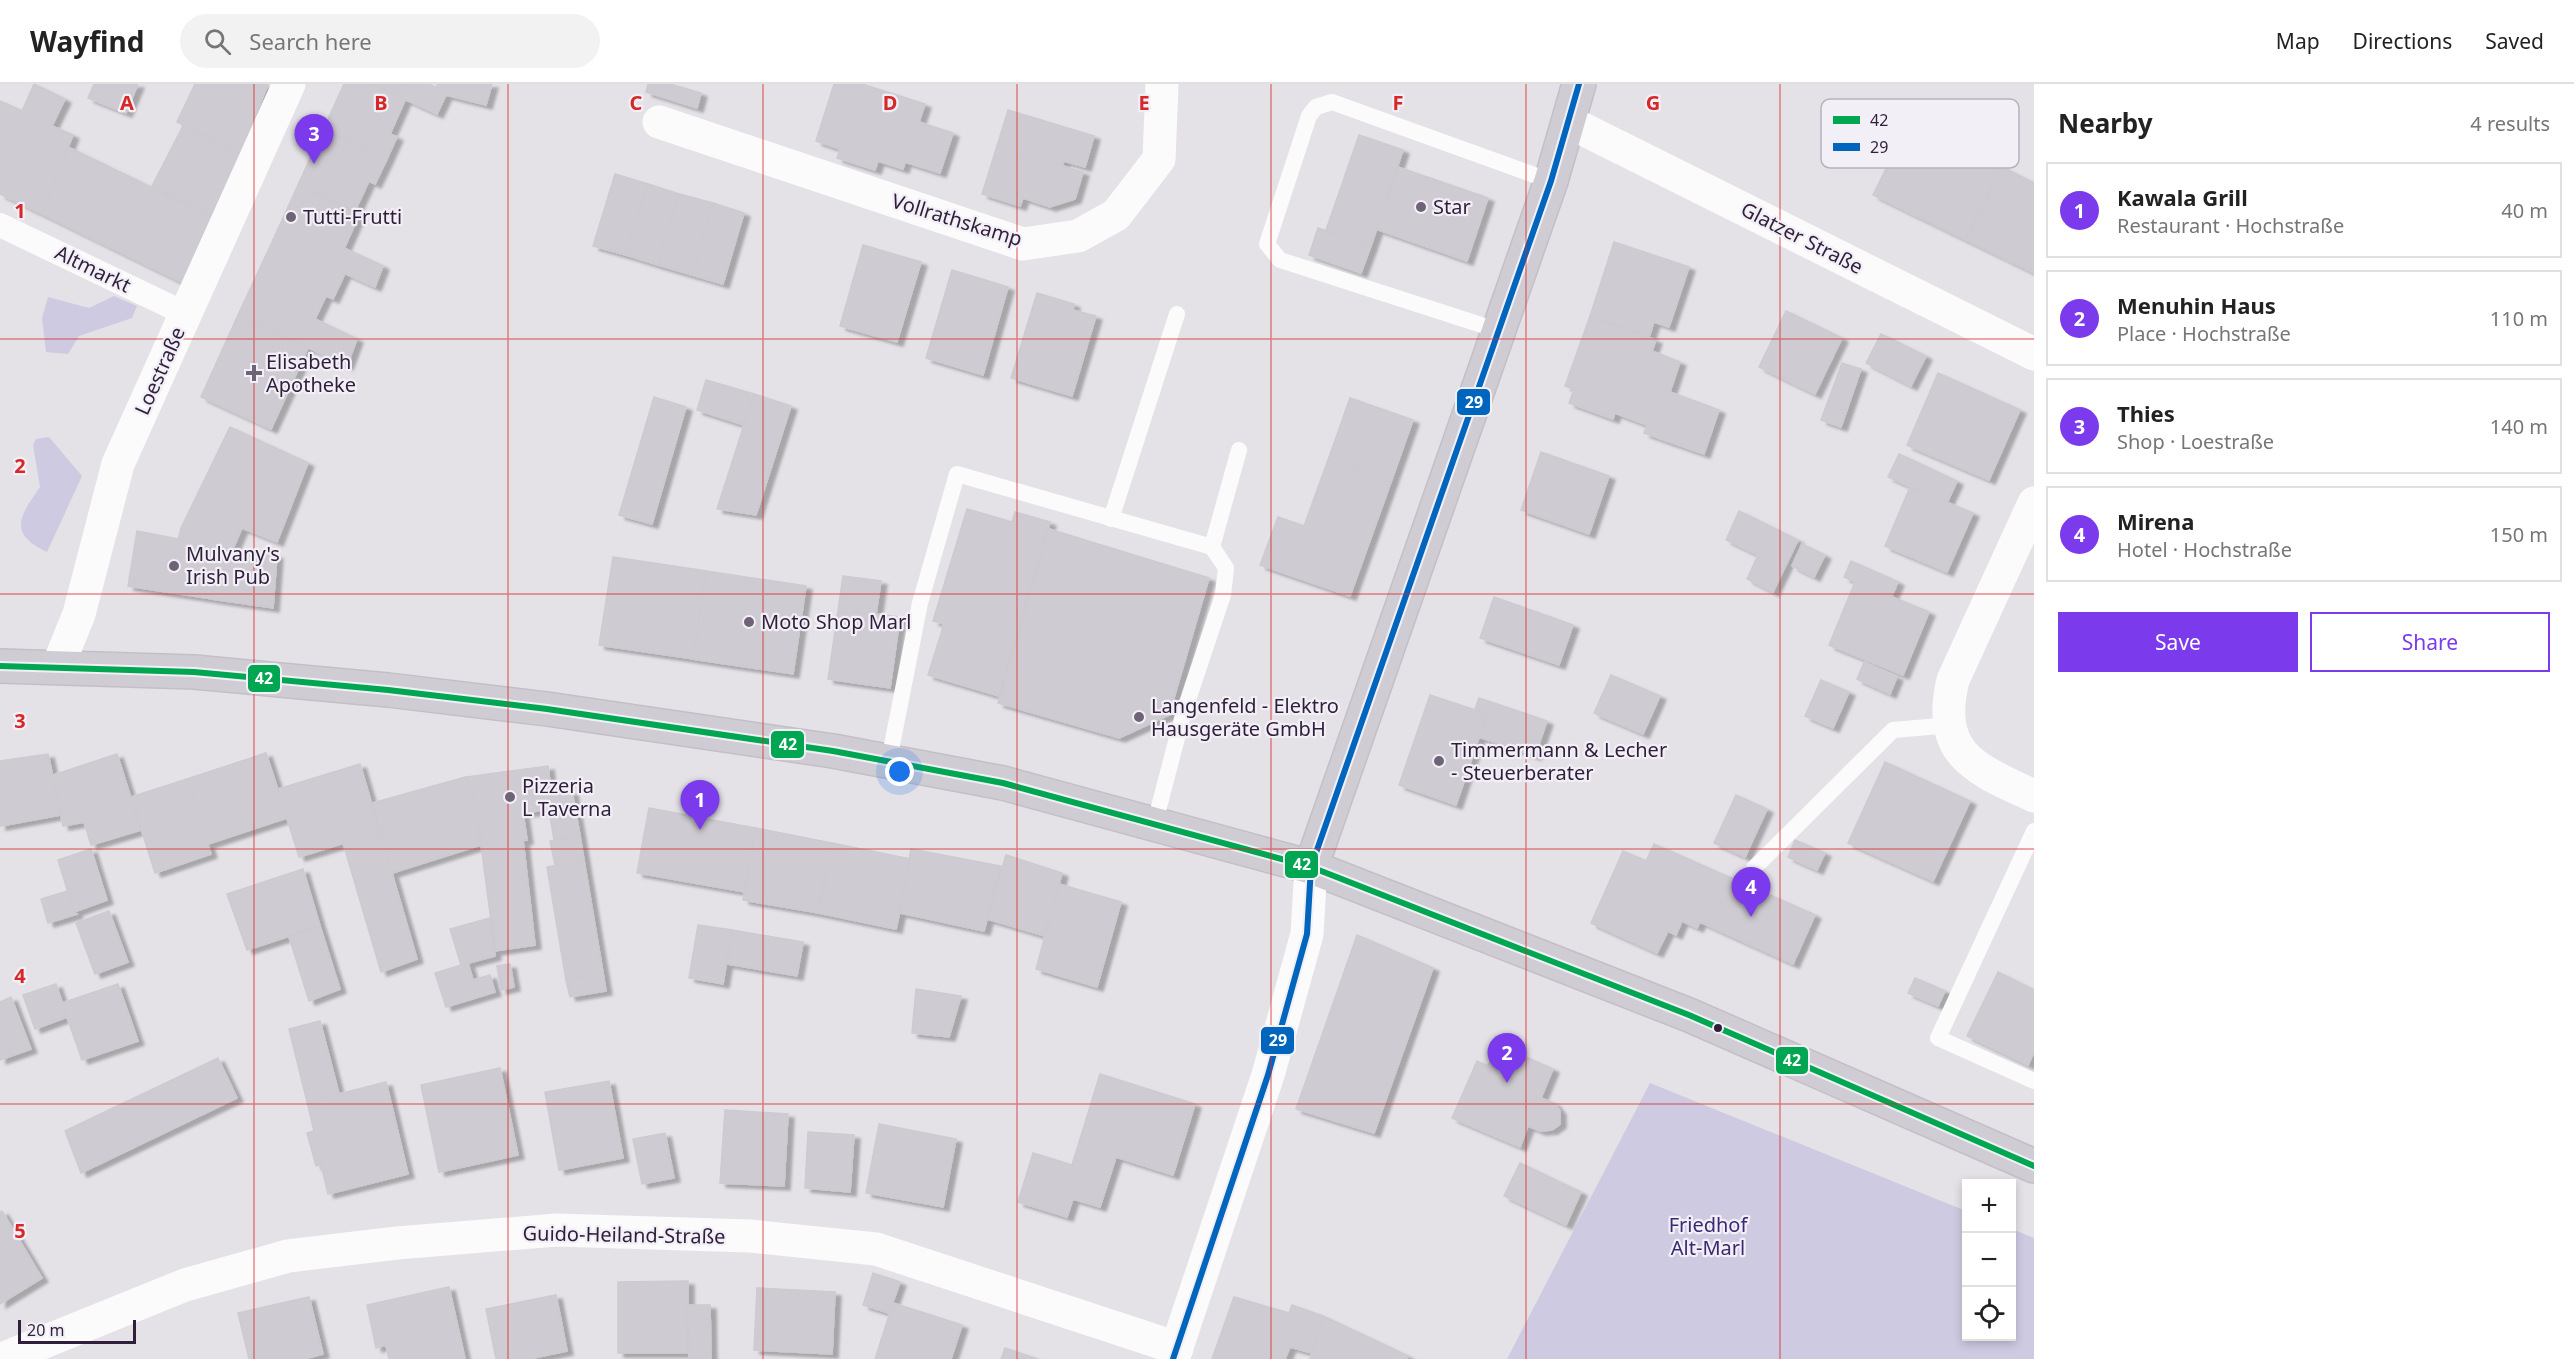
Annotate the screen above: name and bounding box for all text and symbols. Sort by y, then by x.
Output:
search box [180,14,600,68]
text: Wayfind [30,22,144,60]
icon: search [201,25,234,58]
text: Search here [249,26,372,56]
text: Map [2276,27,2320,55]
text: Directions [2353,27,2452,55]
text: Saved [2485,27,2544,55]
text: A [120,89,134,116]
text: B [374,89,388,116]
text: C [630,89,643,116]
text: D [883,89,897,116]
text: E [1138,89,1150,116]
text: F [1393,89,1403,116]
text: G [1646,89,1660,116]
legend [1821,99,2019,168]
text: Nearby [2058,105,2153,141]
text: 42 [1870,109,1888,131]
text: 4 results [2470,110,2550,137]
pin: 3 [294,115,334,164]
text: 29 [1870,136,1888,158]
text: Kawala Grill [2117,182,2248,212]
street label: Vollrathskamp [889,187,1026,252]
place label: Star [1433,193,1471,220]
street label: Glatzer Straße [1737,195,1868,280]
text: 1 [14,197,26,224]
text: 1 [2074,197,2085,224]
text: 40 m [2501,197,2548,224]
marker: Star [1414,200,1428,214]
place label: Tutti-Frutti [303,203,402,230]
marker: Tutti-Frutti [284,210,298,224]
text: Restaurant · Hochstraße [2117,212,2344,239]
street label: Altmarkt [51,239,136,298]
text: Menuhin Haus [2117,290,2276,320]
text: 2 [2074,305,2085,332]
text: 110 m [2490,305,2548,332]
text: Place · Hochstraße [2117,320,2291,347]
street label: Loestraße [128,323,191,419]
place label: Elisabeth Apotheke [266,348,356,398]
marker: Elisabeth Apotheke [247,366,261,380]
line badge: 29 [1456,388,1491,416]
text: 29 [1465,391,1483,413]
text: Thies [2117,398,2175,428]
text: 3 [2074,413,2085,440]
text: 140 m [2490,413,2548,440]
text: Shop · Loestraße [2117,428,2274,455]
text: 2 [14,452,26,479]
text: Mirena [2117,506,2194,536]
text: 4 [2074,521,2085,548]
text: 150 m [2490,521,2548,548]
text: Hotel · Hochstraße [2117,536,2292,563]
place label: Mulvany's Irish Pub [186,540,280,590]
marker: Mulvany's Irish Pub [167,559,181,573]
place label: Moto Shop Marl [761,608,911,635]
button: Save [2058,612,2298,672]
button: Share [2310,612,2550,672]
marker: Moto Shop Marl [742,615,756,629]
line badge: 42 [247,664,281,693]
text: 42 [255,667,273,689]
place label: Langenfeld - Elektro Hausgeräte GmbH [1151,692,1339,742]
text: 3 [14,707,26,734]
marker: Langenfeld - Elektro Hausgeräte GmbH [1132,710,1146,724]
line badge: 42 [770,730,805,759]
text: 42 [779,733,797,755]
place label: Timmermann & Lecher - Steuerberater [1451,736,1667,786]
marker: Timmermann & Lecher - Steuerberater [1432,754,1446,768]
your location [885,757,914,786]
place label: Pizzeria L Taverna [522,772,612,822]
pin: 1 [680,780,720,830]
marker: Pizzeria L Taverna [503,790,517,804]
line badge: 42 [1284,850,1319,879]
text: 42 [1293,853,1311,875]
pin: 4 [1732,868,1770,917]
text: 4 [14,962,26,989]
unlabelled marker [1712,1022,1724,1034]
line badge: 29 [1260,1026,1295,1055]
text: 29 [1269,1029,1287,1051]
pin: 2 [1488,1034,1526,1083]
line badge: 42 [1775,1046,1809,1075]
text: 42 [1783,1049,1801,1071]
map controls [1962,1179,2016,1341]
button: + [1962,1179,2016,1233]
park label: Friedhof Alt-Marl [1669,1211,1748,1261]
text: 5 [14,1217,26,1244]
street label: Guido-Heiland-Straße [522,1219,726,1250]
button: − [1962,1233,2016,1287]
button: locate [1962,1287,2016,1341]
scale bar [18,1317,136,1344]
text: 20 m [27,1319,64,1341]

